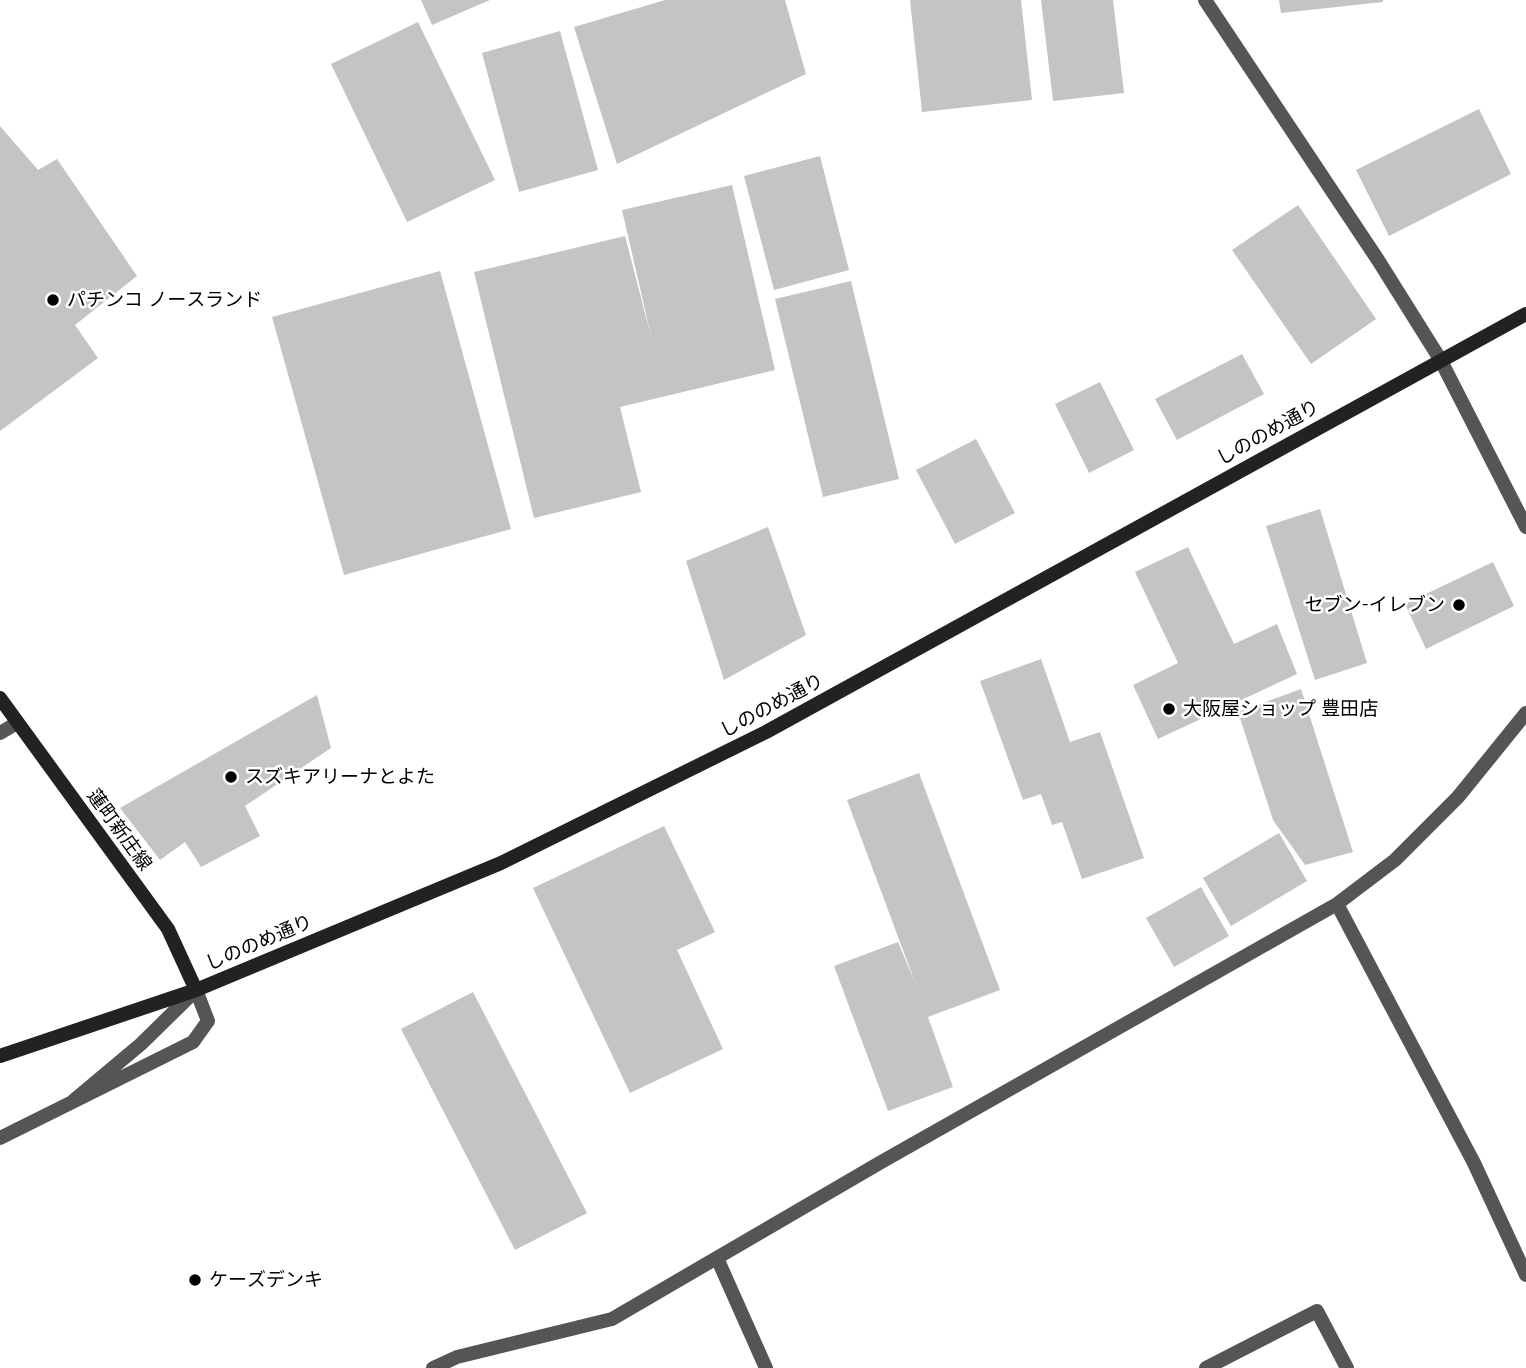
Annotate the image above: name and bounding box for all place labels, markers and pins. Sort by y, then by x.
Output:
place label: パチンコ ノースランド [67,289,262,311]
marker: パチンコ ノースランド [45,292,61,308]
place label: セブン-イレブン [1305,594,1445,616]
marker: セブン-イレブン [1451,597,1467,613]
place label: 大阪屋ショップ 豊田店 [1183,698,1378,720]
marker: 大阪屋ショップ 豊田店 [1161,701,1177,717]
place label: スズキアリーナとよた [245,766,435,788]
marker: スズキアリーナとよた [223,769,239,785]
place label: ケーズデンキ [209,1269,323,1291]
marker: ケーズデンキ [187,1272,203,1288]

